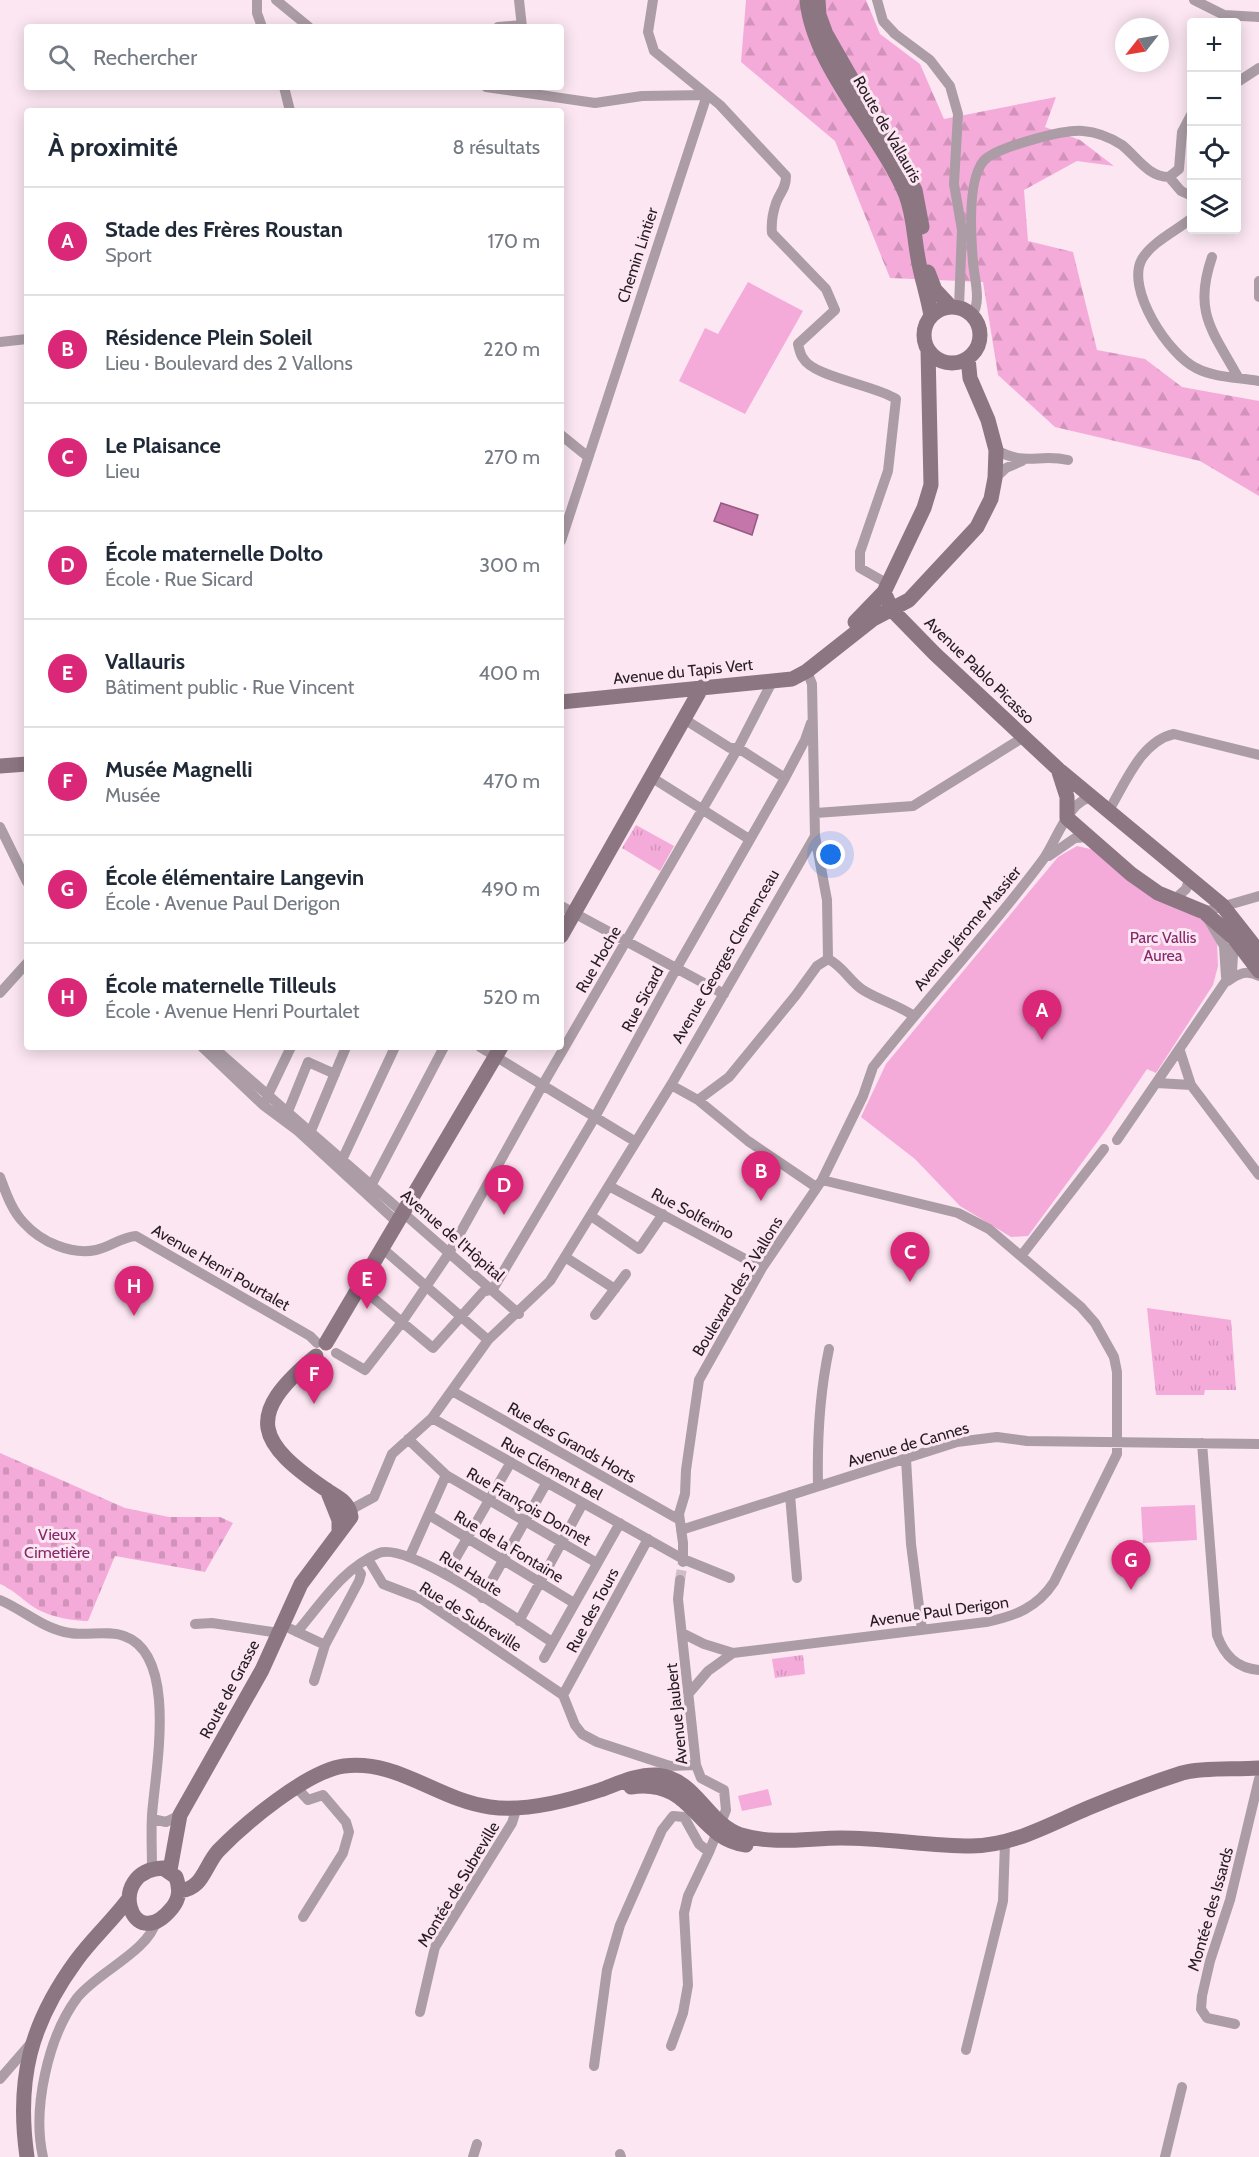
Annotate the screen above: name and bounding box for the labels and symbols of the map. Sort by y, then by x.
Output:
north arrow [1115,18,1169,72]
street label: Route de Vallauris [849,73,926,186]
street label: Chemin Lintier [613,204,662,305]
street label: Avenue Pablo Picasso [921,613,1039,728]
street label: Avenue du Tapis Vert [612,655,754,688]
your location [816,840,845,869]
street label: Avenue Jérome Massier [910,862,1026,994]
street label: Avenue Georges Clemenceau [668,866,783,1047]
street label: Rue Hoche [572,923,625,996]
park label: Parc Vallis Aurea [1130,928,1197,965]
street label: Rue Sicard [617,963,667,1035]
pin: A [1022,990,1062,1040]
pin: B [742,1152,780,1201]
pin: D [484,1166,524,1215]
street label: Rue Solferino [648,1184,738,1243]
street label: Avenue de l'Hôpital [397,1185,508,1285]
street label: Boulevard des 2 Vallons [688,1213,787,1359]
street label: Avenue Henri Pourtalet [148,1220,294,1315]
pin: C [890,1232,930,1282]
pin: E [348,1260,386,1309]
pin: H [114,1266,154,1316]
pin: F [294,1354,334,1404]
street label: Rue des Grands Horts [504,1398,640,1487]
street label: Avenue de Cannes [845,1418,971,1471]
street label: Rue Clément Bel [498,1433,606,1504]
street label: Rue François Donnet [463,1463,595,1550]
street label: Rue de la Fontaine [451,1506,567,1587]
park label: Vieux Cimetière [24,1525,90,1562]
pin: G [1112,1540,1150,1590]
street label: Rue Haute [436,1547,506,1600]
street label: Rue des Tours [562,1564,623,1656]
street label: Rue de Subreville [416,1577,525,1655]
street label: Avenue Paul Derigon [868,1592,1010,1631]
street label: Route de Grasse [195,1637,263,1742]
street label: Avenue Jaubert [662,1662,691,1766]
street label: Montée de Subreville [414,1818,503,1950]
street label: Montée des Issards [1184,1845,1237,1973]

